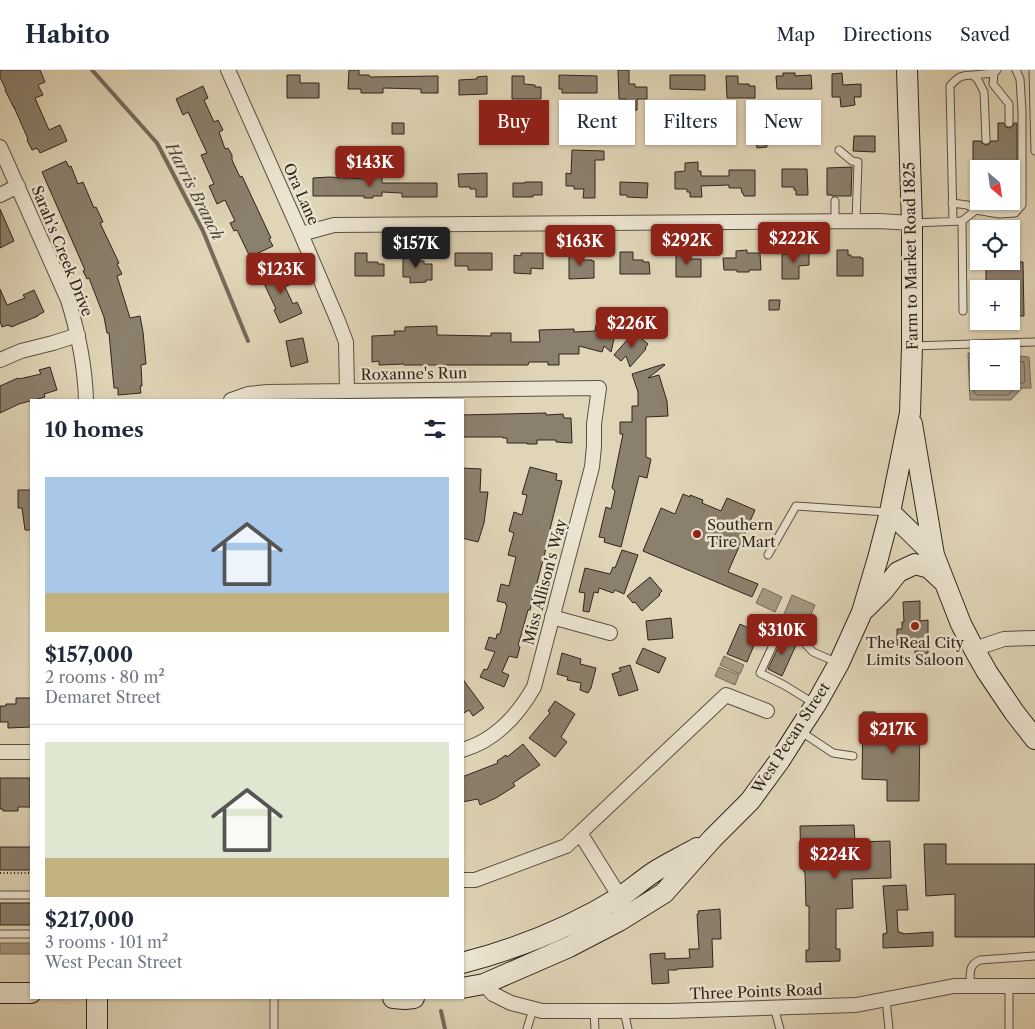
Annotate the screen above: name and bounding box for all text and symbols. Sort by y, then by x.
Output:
text: Habito [25,20,110,49]
text: Map [776,24,815,46]
text: Directions [843,24,932,46]
text: Saved [960,24,1010,46]
chip: Buy [479,100,549,145]
chip: Rent [559,100,635,145]
chip: Filters [645,100,736,145]
chip: New [746,100,821,145]
water label: Harris Branch [161,137,228,243]
pin: $143K [335,146,405,188]
text: $143K [346,152,394,172]
street label: Ora Lane [279,160,324,228]
north arrow [970,160,1020,210]
map controls [970,160,1020,390]
street label: Farm to Market Road 1825 [899,162,922,350]
street label: Sarah's Creek Drive [28,183,97,319]
button: locate [970,220,1020,270]
pin: $222K [759,222,829,264]
pin: $163K [545,224,615,267]
pin: $292K [652,224,722,266]
pin: $157K [381,226,451,269]
text: $222K [769,228,819,248]
text: $292K [662,230,712,250]
text: $163K [556,231,604,251]
text: $157K [393,233,439,253]
pin: $123K [246,252,316,295]
text: $123K [257,259,305,279]
button: + [970,280,1020,330]
pin: $226K [597,306,667,349]
text: $226K [607,313,657,333]
button: − [970,340,1020,390]
street label: Roxanne's Run [361,363,468,384]
icon: filters [421,415,449,443]
text: 10 homes [45,417,144,442]
icon: home [202,509,292,599]
place label: Southern Tire Mart [707,515,776,551]
street label: Miss Allison's Way [519,516,571,647]
marker: Southern Tire Mart [691,528,703,540]
pin: $310K [747,614,817,656]
text: $310K [758,620,806,640]
marker: The Real City Limits Saloon [909,620,921,632]
place label: The Real City Limits Saloon [866,633,965,669]
text: $157,000 [45,642,133,667]
text: 2 rooms · 80 m² [45,667,165,687]
street label: West Pecan Street [747,678,834,798]
text: Demaret Street [45,687,161,707]
pin: $217K [858,712,928,755]
text: $217K [870,719,916,739]
icon: home [202,775,292,865]
pin: $224K [800,838,870,880]
text: $224K [810,844,860,864]
text: $217,000 [45,907,134,932]
text: 3 rooms · 101 m² [45,932,168,952]
text: West Pecan Street [45,952,183,972]
street label: Three Points Road [689,980,823,1003]

